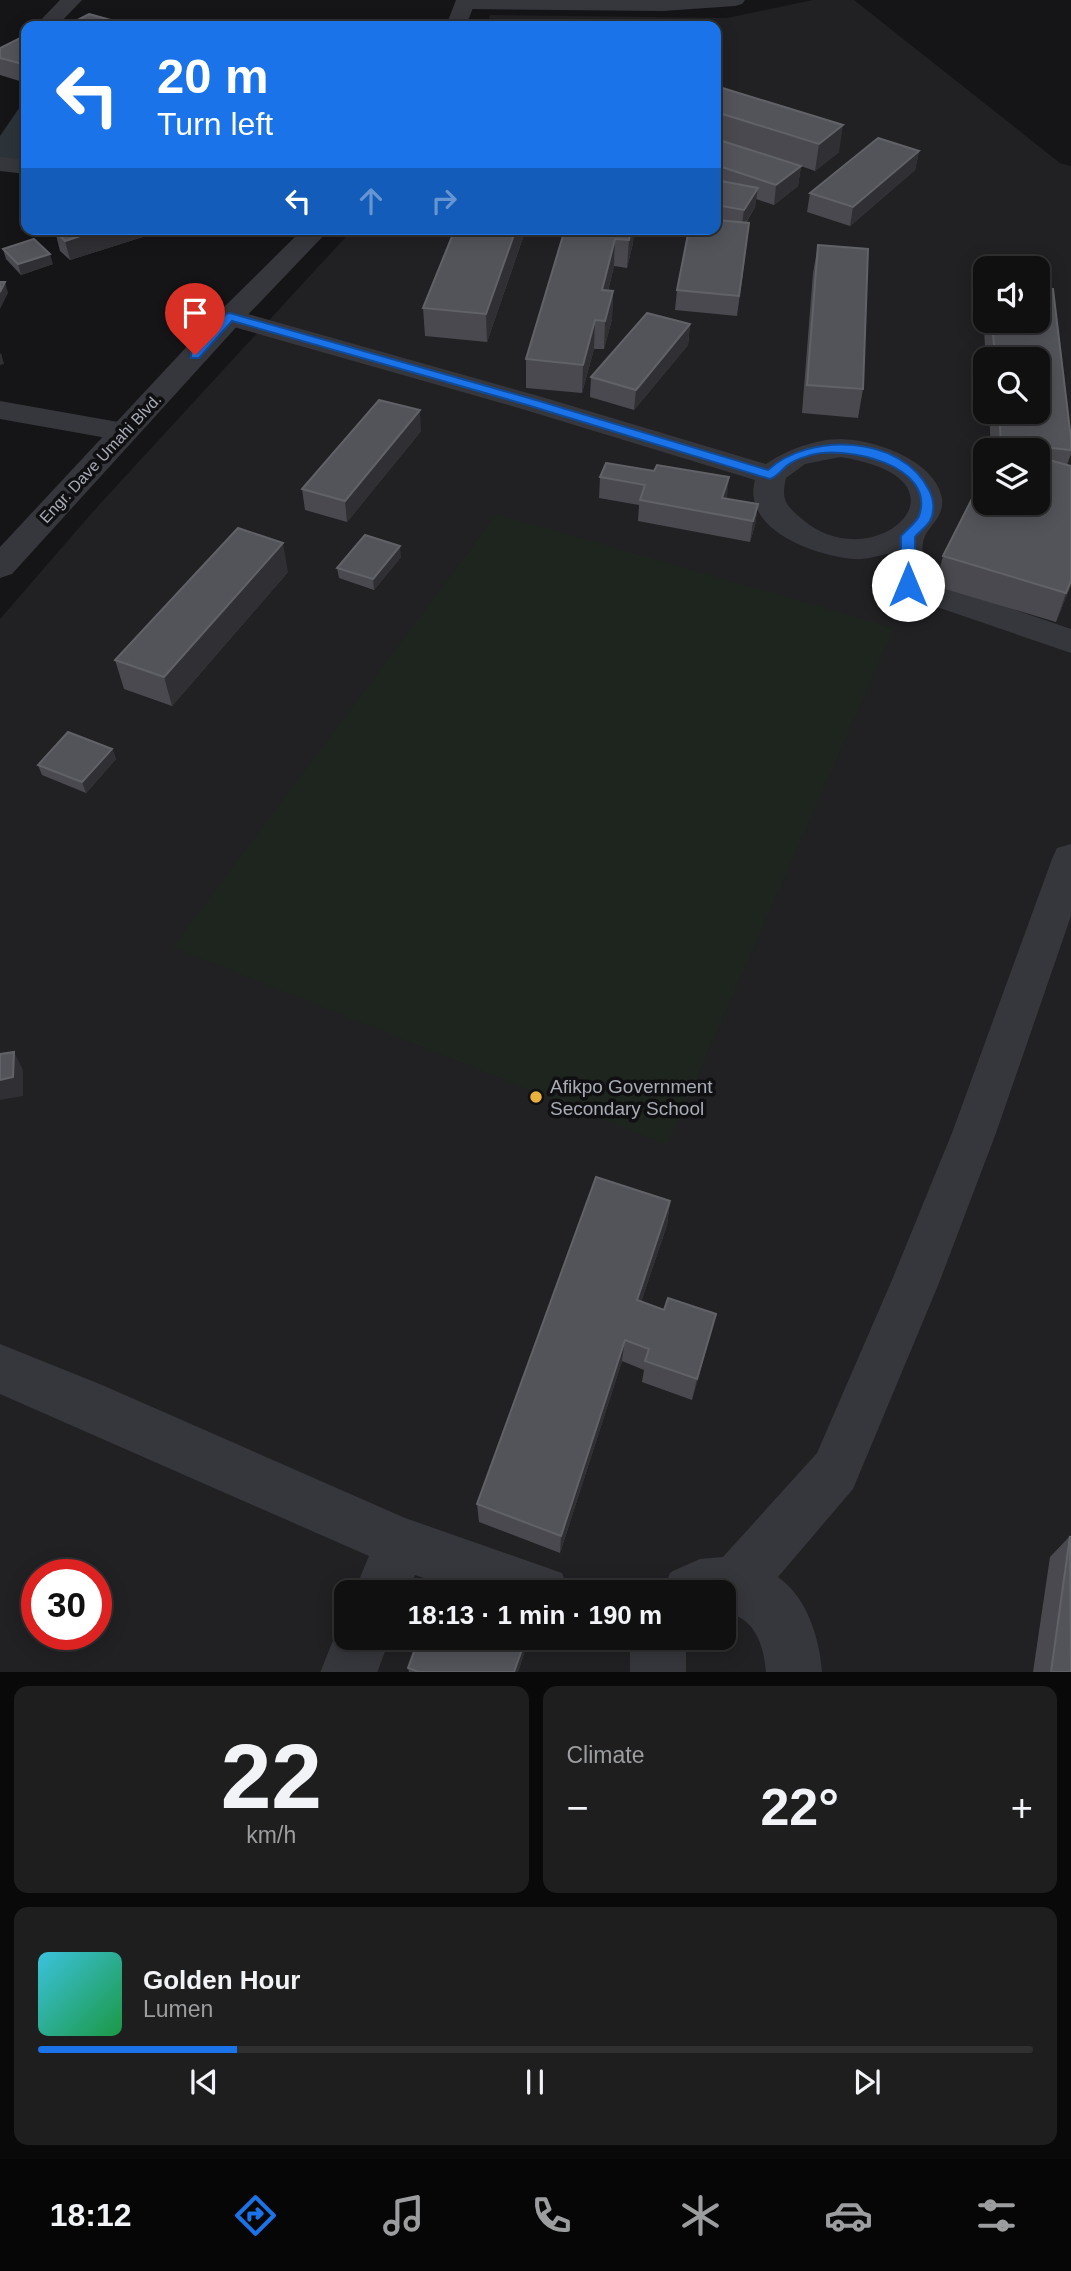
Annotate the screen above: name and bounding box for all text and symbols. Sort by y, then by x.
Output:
icon: left [42,49,133,140]
text: 20 m [157,49,269,103]
text: Turn left [157,106,273,142]
icon: left [279,182,317,220]
icon: ahead [352,182,390,220]
icon: right [425,182,463,220]
map controls [973,256,1050,515]
button: sound [973,256,1050,333]
pin [165,283,225,355]
icon: arrive [176,294,214,332]
button: search [973,347,1050,424]
street label: Engr. Dave Umahi Blvd. [36,390,165,526]
button: layers [973,438,1050,515]
position arrow [871,548,945,622]
place label: Afikpo Government Secondary School [550,1076,713,1119]
marker: Afikpo Government Secondary School [528,1089,544,1105]
speed limit sign: 30 [21,1559,112,1650]
text: 18:13 · 1 min · 190 m [408,1600,662,1630]
text: 22 [221,1726,322,1827]
text: Climate [567,1742,644,1768]
text: 22° [760,1778,839,1836]
text: − [567,1787,589,1829]
text: + [1011,1787,1033,1829]
text: km/h [246,1822,296,1848]
text: Golden Hour [143,1965,300,1995]
text: Lumen [143,1996,213,2022]
icon: previous [185,2063,223,2101]
icon: pause [516,2063,554,2101]
icon: next [848,2063,886,2101]
icon: directions [231,2191,280,2240]
icon: music [379,2191,428,2240]
icon: phone [527,2191,576,2240]
icon: climate [676,2191,725,2240]
icon: car [824,2191,873,2240]
icon: filters [972,2191,1021,2240]
text: 18:12 [50,2197,131,2233]

